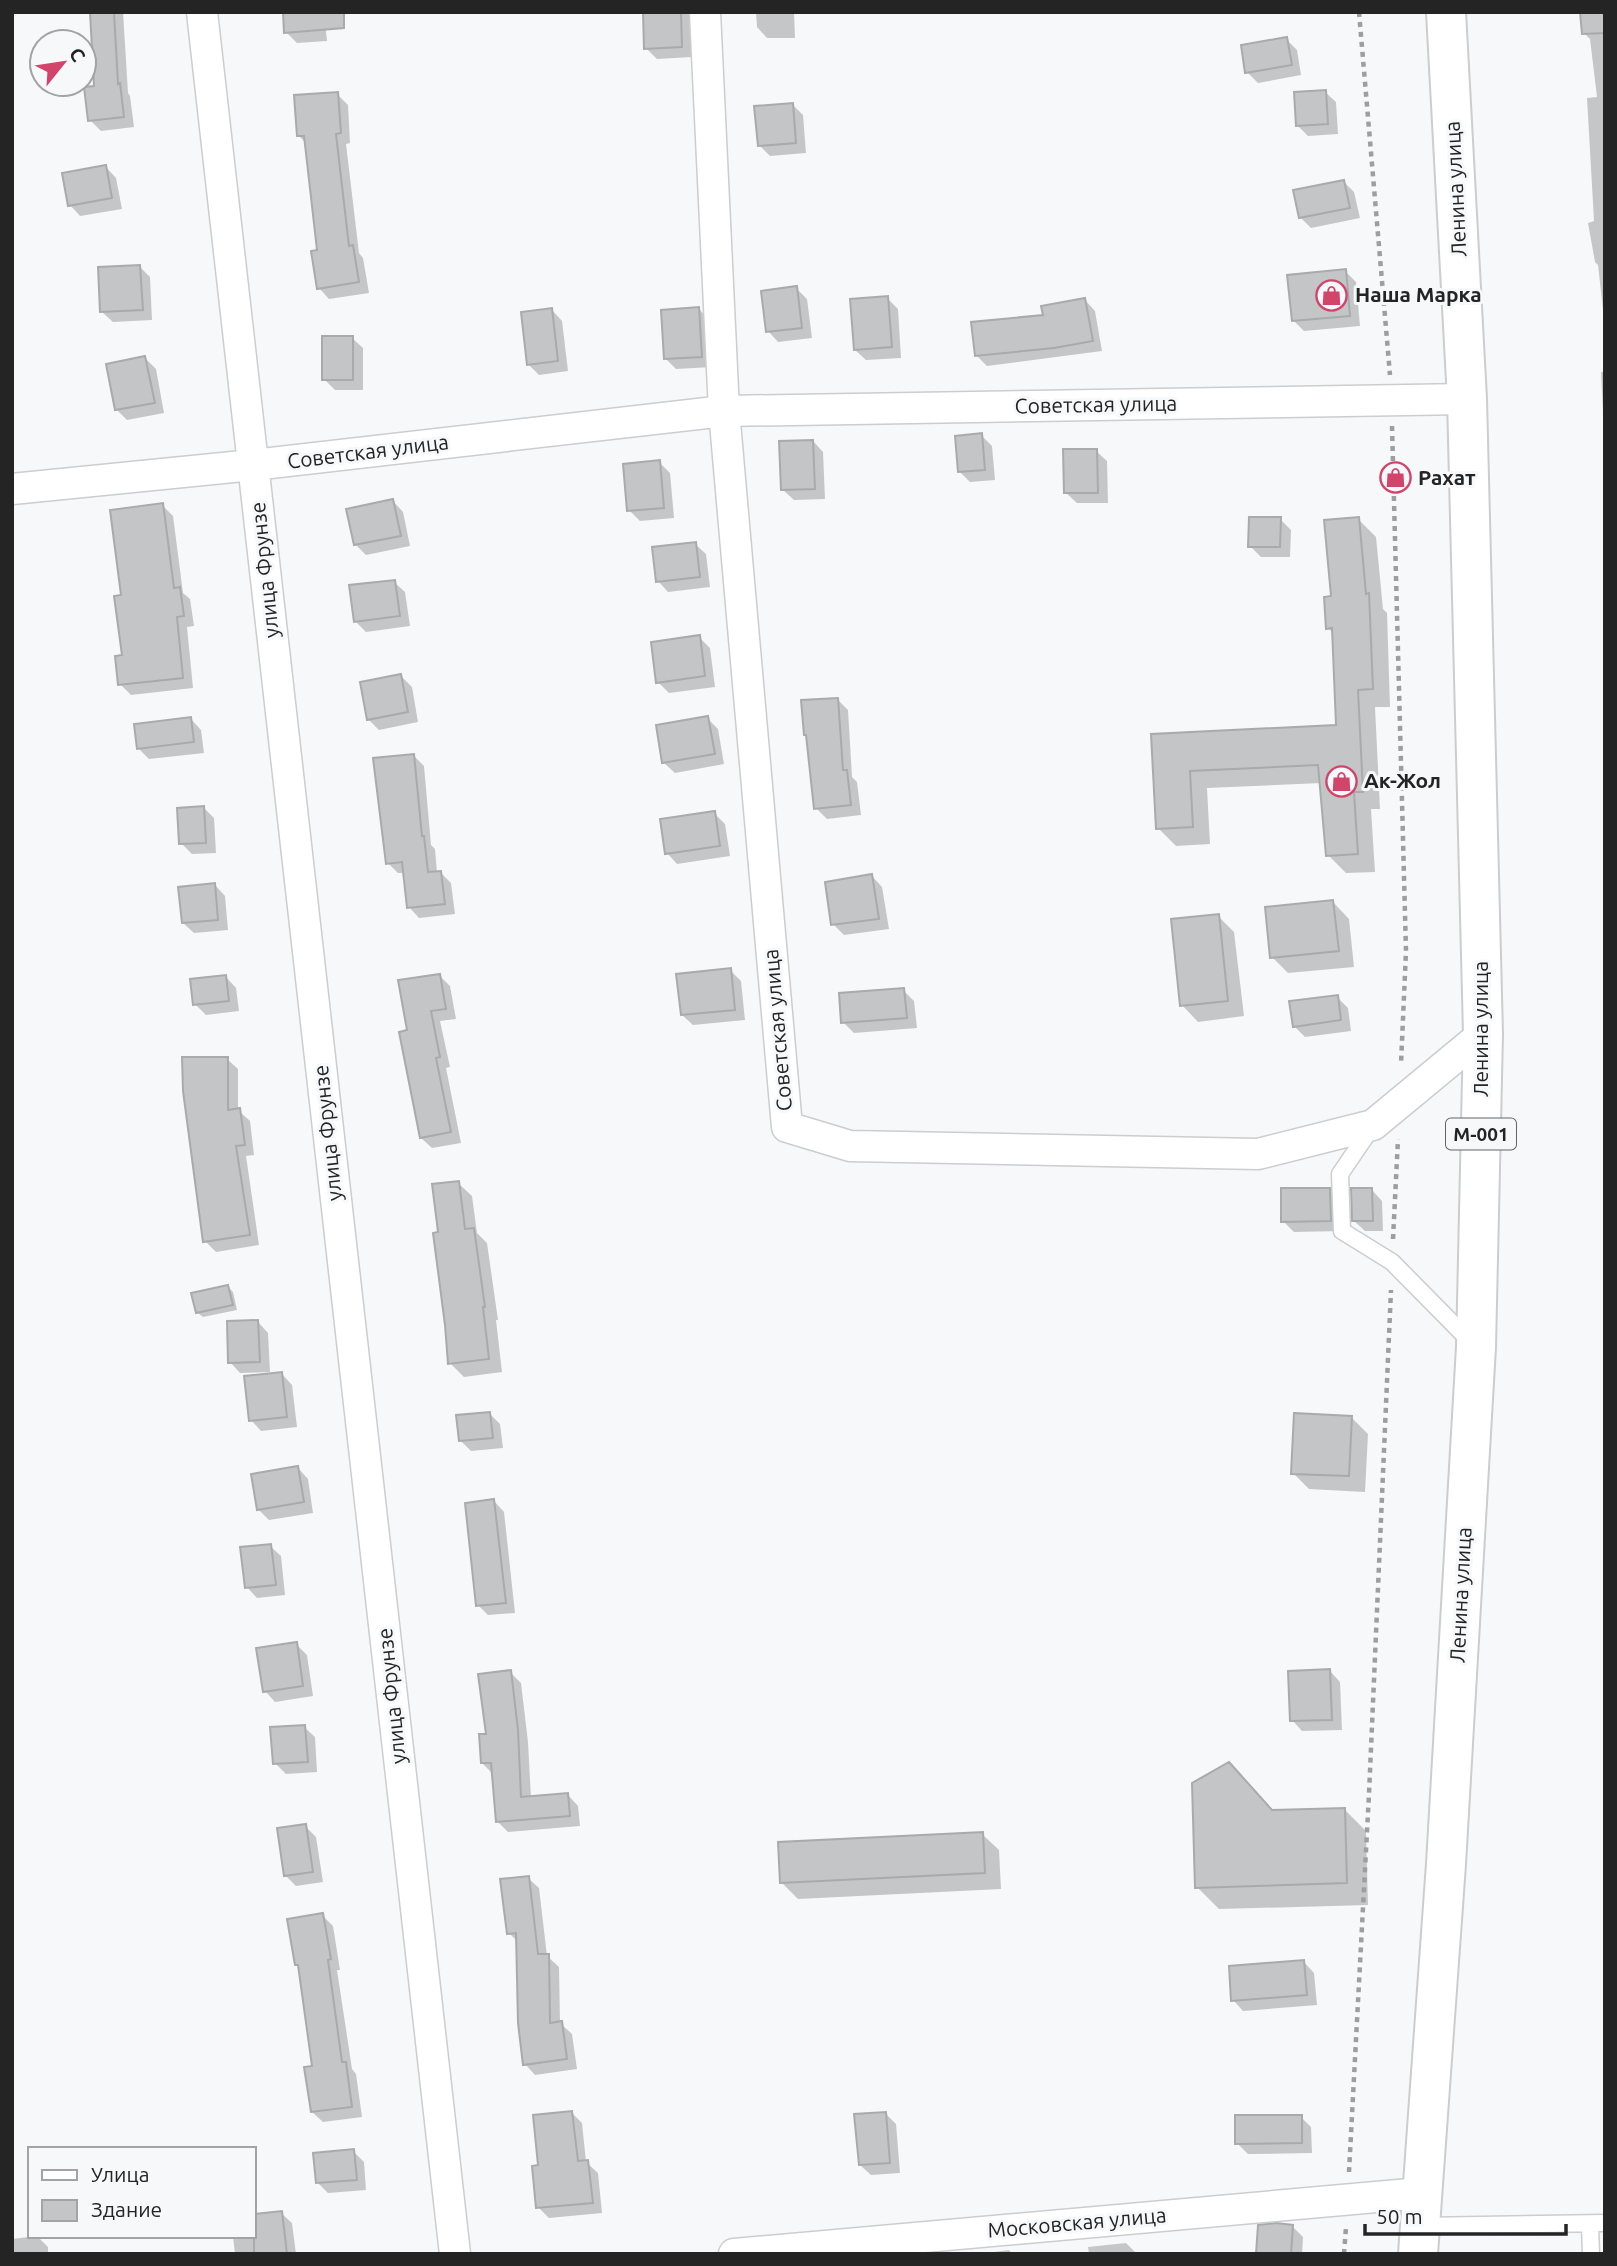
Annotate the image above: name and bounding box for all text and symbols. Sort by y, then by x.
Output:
north arrow [28,28,98,98]
text: С [65,44,90,65]
street label: Ленина улица [1439,120,1471,258]
shop icon: Наша Марка [1315,278,1349,312]
place label: Наша Марка [1355,282,1482,306]
street label: Советская улица [1014,391,1177,417]
street label: Советская улица [286,429,450,473]
shop icon: Рахат [1378,461,1412,495]
place label: Рахат [1418,465,1476,489]
street label: улица Фрунзе [245,501,283,639]
shop icon: Ак-Жол [1324,764,1358,798]
place label: Ак-Жол [1364,768,1441,792]
street label: Советская улица [758,948,796,1112]
street label: Ленина улица [1468,961,1492,1097]
street label: улица Фрунзе [308,1064,346,1202]
road number: М-001 [1446,1118,1516,1150]
street label: Ленина улица [1444,1526,1476,1664]
street label: улица Фрунзе [372,1627,410,1765]
legend [28,2147,256,2238]
text: Улица [91,2162,149,2186]
scale bar [1365,2192,1566,2236]
text: Здание [91,2197,162,2221]
street label: Московская улица [986,2202,1167,2242]
text: 50 m [1376,2204,1423,2228]

